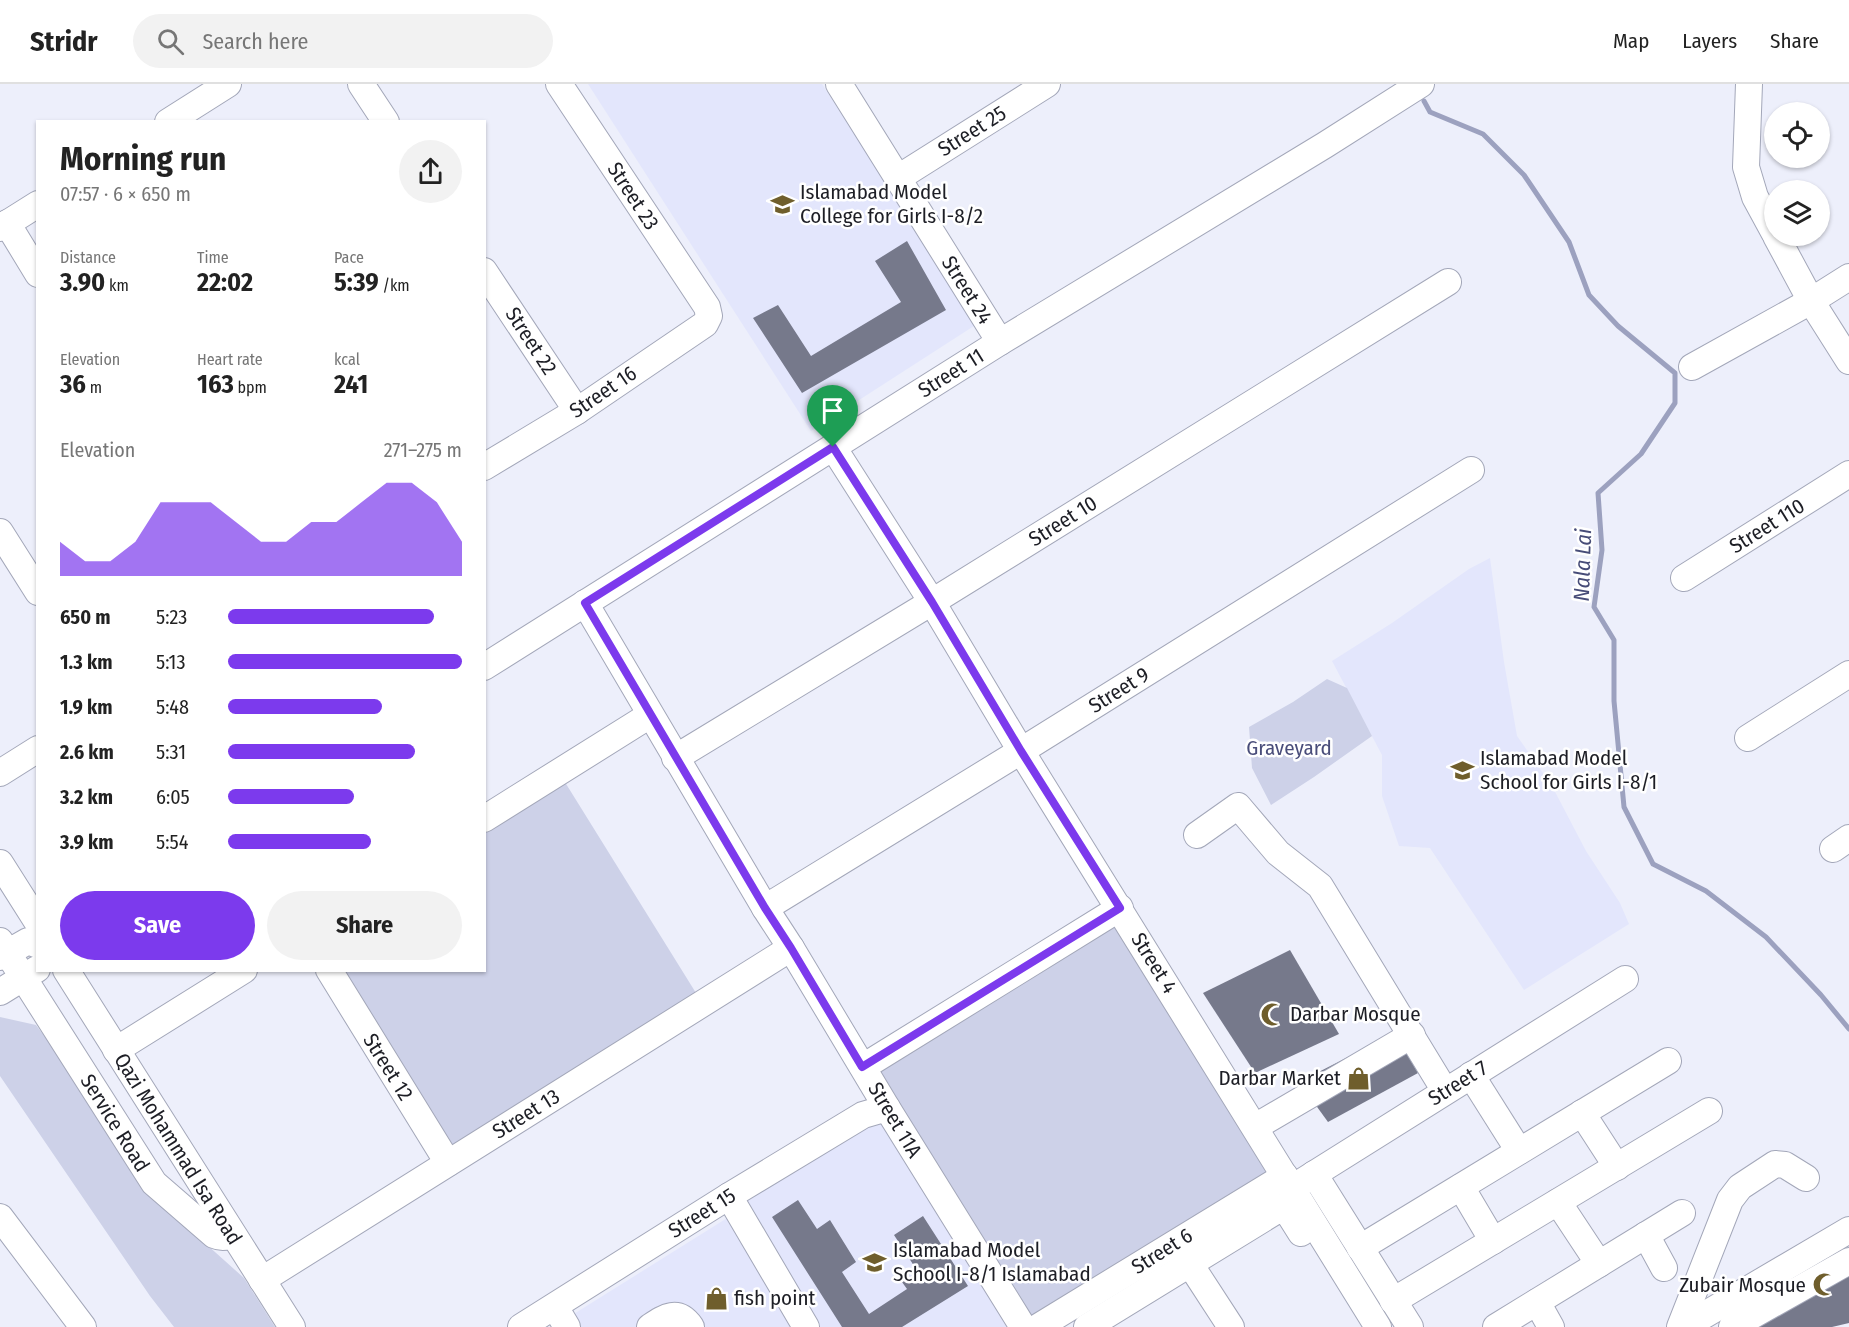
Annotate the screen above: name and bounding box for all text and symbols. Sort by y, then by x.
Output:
search box [133,14,553,68]
text: Stridr [30,25,97,58]
icon: search [154,25,187,58]
text: Search here [202,28,308,55]
text: Map [1613,28,1649,54]
text: Layers [1682,28,1737,54]
text: Share [1770,28,1819,54]
street label: Street 25 [933,100,1011,162]
map controls [1764,102,1830,246]
button: locate [1764,102,1830,168]
text: Morning run [60,139,226,179]
button: share [399,140,462,203]
street label: Street 23 [602,157,664,235]
place label: Islamabad Model College for Girls I-8/2 [800,179,983,229]
button: layers [1764,180,1830,246]
text: 07:57 · 6 × 650 m [60,182,191,206]
school or university icon: Islamabad Model College for Girls I-8/2 [769,191,795,217]
text: Distance [60,248,116,267]
text: Time [197,248,229,267]
text: Pace [334,248,364,267]
street label: Street 24 [936,251,998,329]
text: 3.90 [60,267,105,298]
text: 22:02 [197,267,253,298]
text: 5:39 [334,267,379,298]
text: km [105,276,129,295]
text: /km [379,276,410,295]
street label: Street 22 [500,302,562,380]
street label: Street 11 [913,343,989,403]
text: Elevation [60,350,120,369]
text: Heart rate [197,350,263,369]
text: kcal [334,350,360,369]
street label: Street 16 [565,360,641,424]
text: 36 [60,369,86,400]
text: 163 [197,369,234,400]
text: 241 [334,369,368,400]
text: m [86,378,102,397]
text: bpm [234,378,267,397]
pin [807,385,858,447]
icon: arrive [816,394,849,427]
text: Elevation [60,438,135,462]
text: 271–275 m [384,438,462,462]
street label: Street 10 [1024,490,1102,552]
street label: Street 110 [1725,493,1809,559]
water label: Nala Lai [1568,528,1597,602]
text: 650 m [60,605,111,629]
text: 5:23 [156,605,187,629]
text: 1.3 km [60,650,112,674]
text: 5:13 [156,650,185,674]
street label: Street 9 [1084,661,1154,719]
text: 1.9 km [60,695,113,719]
text: 5:48 [156,695,189,719]
park label: Graveyard [1246,735,1332,761]
text: 2.6 km [60,740,114,764]
text: 5:31 [156,740,186,764]
place label: Islamabad Model School for Girls I-8/1 [1480,745,1657,795]
school or university icon: Islamabad Model School for Girls I-8/1 [1449,757,1475,783]
text: 3.2 km [60,785,113,809]
text: 6:05 [156,785,190,809]
text: 3.9 km [60,830,114,854]
text: 5:54 [156,830,188,854]
button: Save [60,891,255,960]
button: Share [267,891,462,960]
street label: Street 4 [1125,928,1183,998]
mosque icon: Darbar Mosque [1259,1001,1285,1027]
place label: Darbar Mosque [1290,1001,1421,1027]
street label: Street 12 [357,1029,419,1105]
street label: Qazi Mohammad Isa Road [108,1048,248,1250]
street label: Street 7 [1424,1055,1492,1111]
place label: Darbar Market [1218,1065,1341,1091]
shop icon: Darbar Market [1346,1065,1372,1091]
street label: Service Road [75,1069,155,1177]
street label: Street 11A [862,1077,928,1163]
street label: Street 13 [488,1083,564,1145]
street label: Street 15 [664,1182,740,1244]
street label: Street 6 [1127,1222,1197,1280]
place label: Islamabad Model School I-8/1 Islamabad [893,1237,1091,1287]
school or university icon: Islamabad Model School I-8/1 Islamabad [862,1249,888,1275]
place label: Zubair Mosque [1679,1272,1806,1298]
mosque icon: Zubair Mosque [1811,1272,1837,1298]
shop icon: fish point [703,1285,729,1311]
place label: fish point [734,1285,816,1311]

